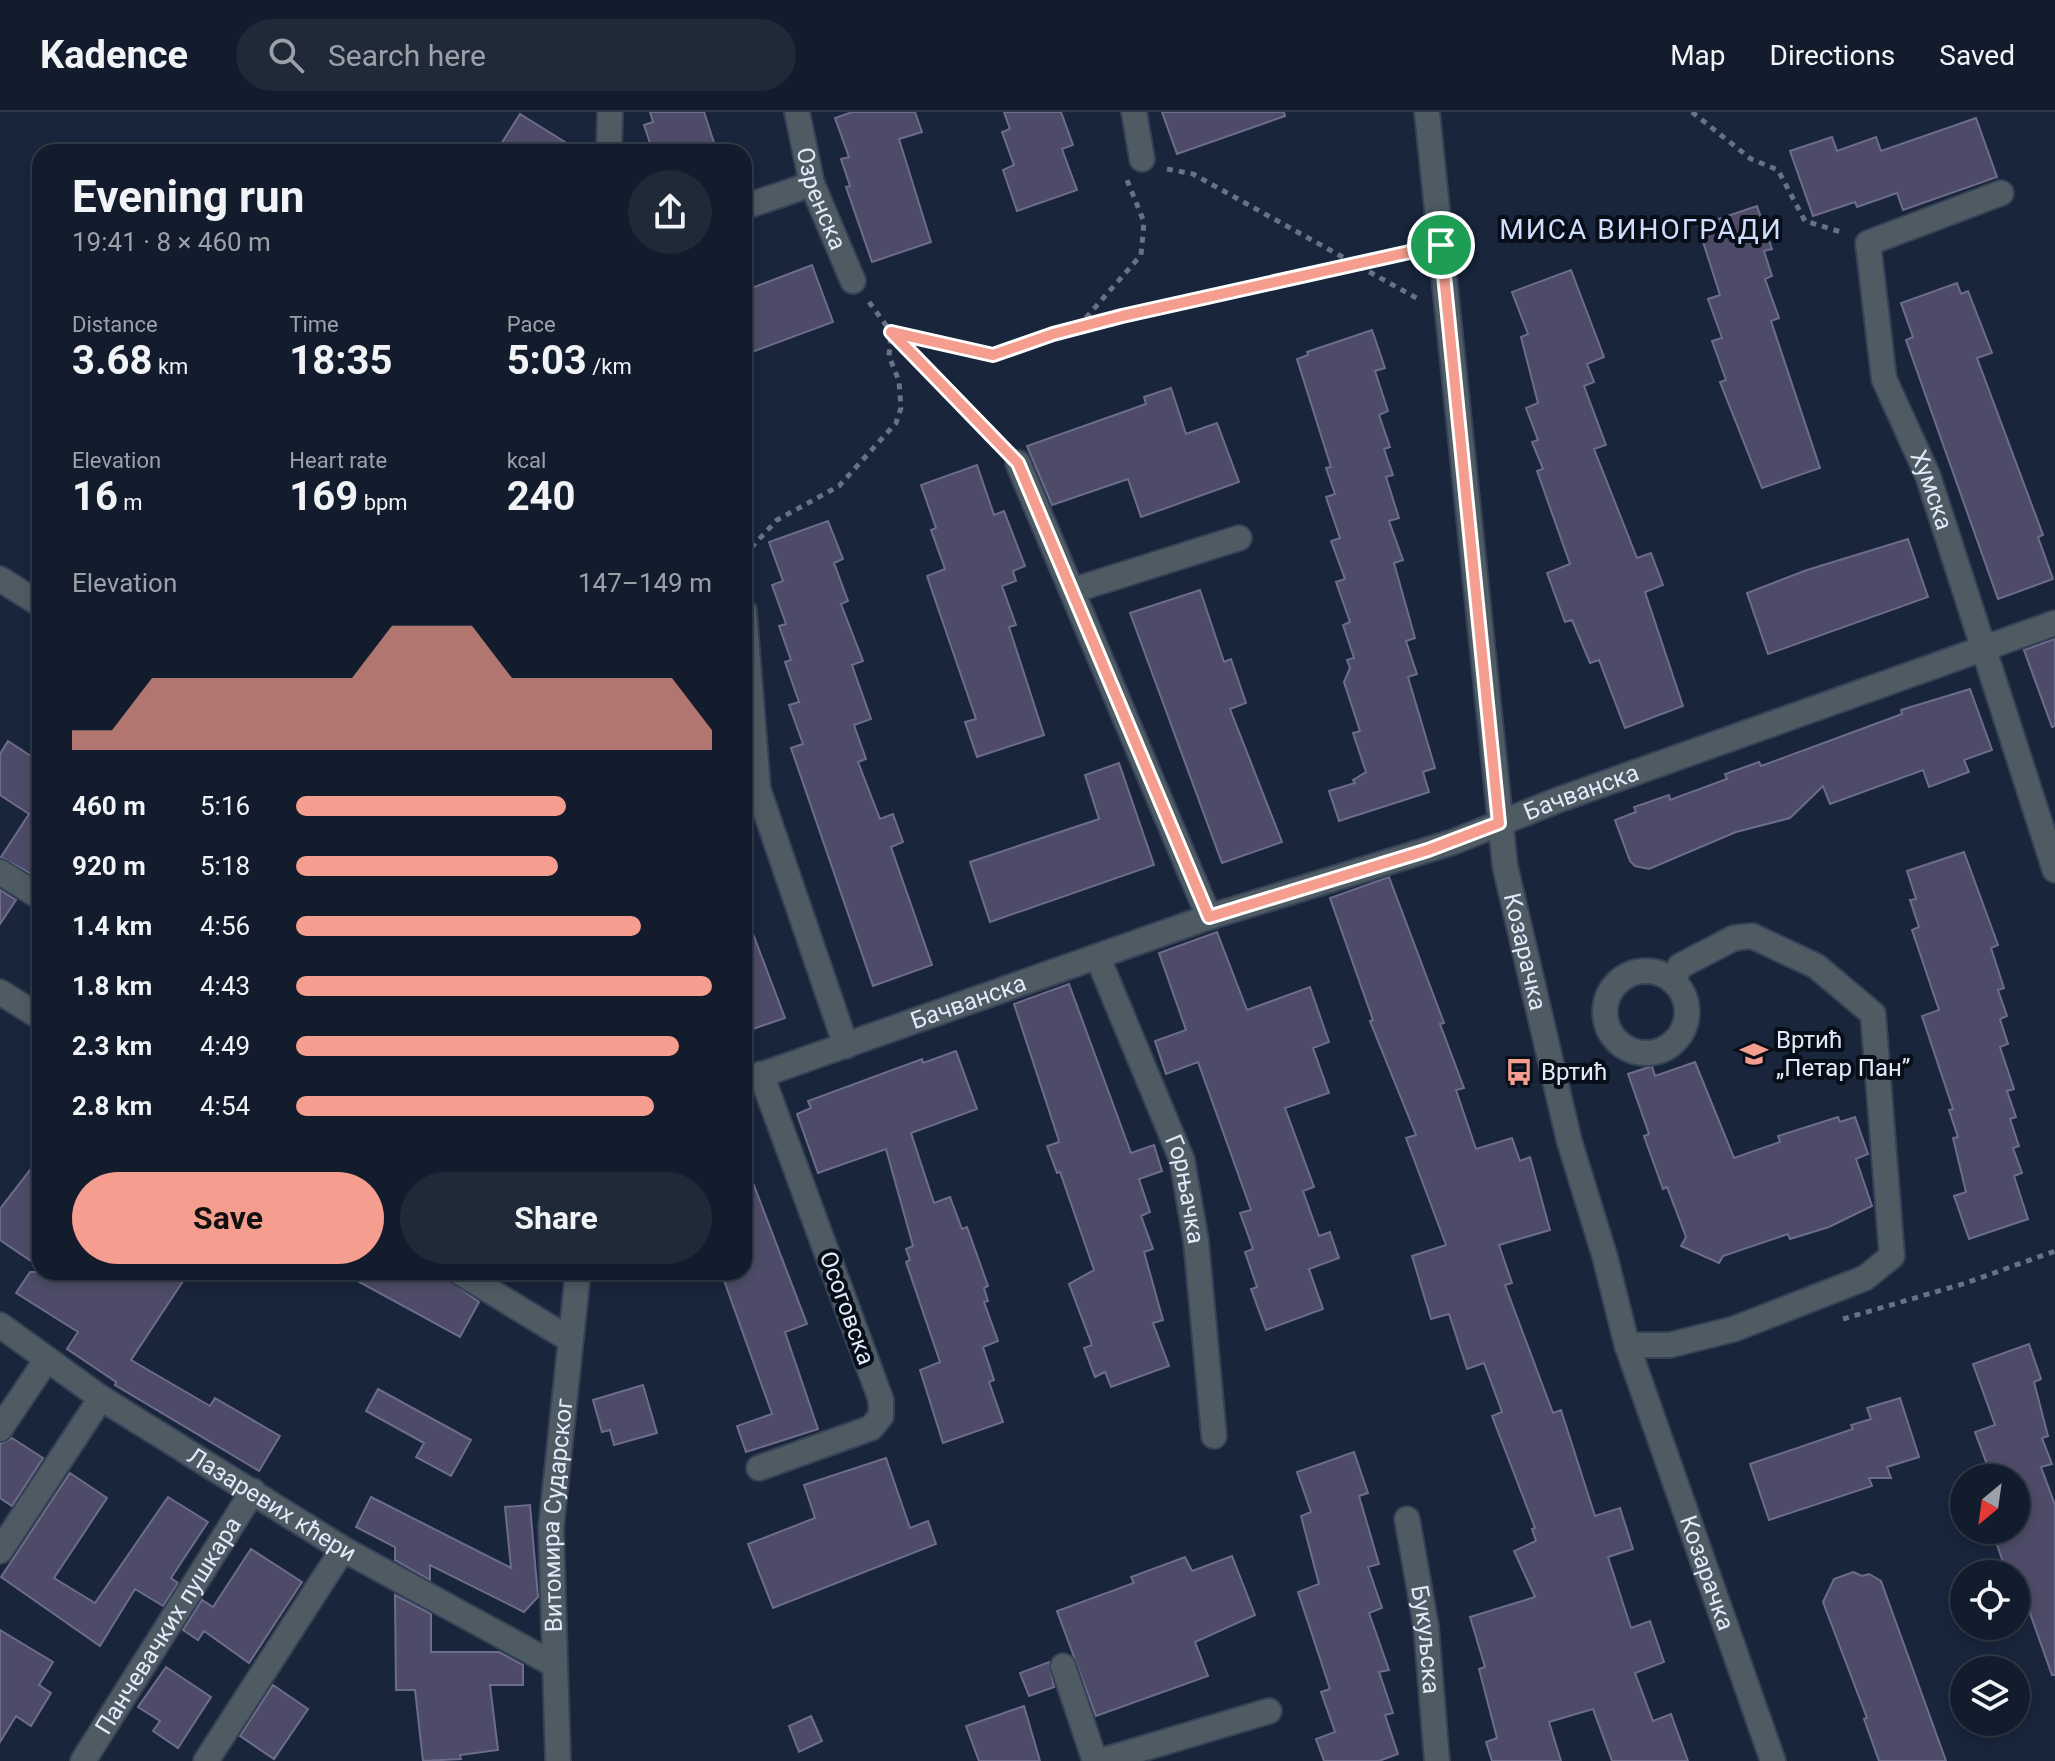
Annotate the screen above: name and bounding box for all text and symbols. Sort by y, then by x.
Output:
search box [236,19,796,91]
text: Kadence [40,33,188,77]
icon: search [264,33,308,77]
text: Search here [328,38,486,73]
text: Map [1670,39,1726,72]
text: Directions [1770,39,1895,72]
text: Saved [1939,39,2015,72]
street label: Озренска [791,145,852,254]
button: share [628,170,712,254]
text: Evening run [72,171,304,223]
pin [1407,211,1475,279]
district label: МИСА ВИНОГРАДИ [1499,213,1783,246]
icon: arrive [1419,223,1463,267]
text: 19:41 · 8 × 460 m [72,227,271,257]
text: Distance [72,312,158,337]
text: Time [289,312,339,337]
text: Pace [507,312,556,337]
text: 3.68 [72,337,152,384]
text: 18:35 [289,337,392,384]
text: 5:03 [507,337,587,384]
text: km [152,354,188,379]
text: /km [587,354,632,379]
street label: Хумска [1904,446,1958,533]
text: Elevation [72,448,161,473]
text: Heart rate [289,448,387,473]
text: kcal [507,448,546,473]
text: 16 [72,473,118,520]
text: 169 [289,473,358,520]
text: 240 [507,473,576,520]
text: m [118,490,143,515]
text: bpm [358,490,408,515]
text: Elevation [72,568,177,598]
text: 147–149 m [578,568,712,598]
street label: Бачванска [1520,758,1643,826]
text: 460 m [72,791,146,821]
text: 5:16 [200,791,250,821]
text: 920 m [72,851,146,881]
text: 5:18 [200,851,250,881]
street label: Козарачка [1498,890,1552,1013]
text: 1.4 km [72,911,152,941]
text: 4:56 [200,911,250,941]
street label: Бачванска [907,969,1030,1035]
text: 1.8 km [72,971,152,1001]
text: 4:43 [200,971,250,1001]
place label: Вртић „Петар Пан” [1776,1026,1910,1082]
text: 2.3 km [72,1031,152,1061]
text: 4:49 [200,1031,250,1061]
school or university icon: Вртић „Петар Пан” [1739,1039,1769,1069]
bus stop icon: Вртић [1504,1057,1534,1087]
place label: Вртић [1541,1058,1608,1086]
text: 2.8 km [72,1091,152,1121]
text: 4:54 [200,1091,250,1121]
street label: Горњачка [1159,1130,1210,1246]
button: Save [72,1172,384,1264]
button: Share [400,1172,712,1264]
street label: Осоговска [814,1247,880,1369]
street label: Витомира Сударског [537,1397,579,1633]
street label: Лазаревих кћери [182,1441,361,1568]
north arrow [1950,1464,2030,1544]
map controls [1950,1464,2030,1736]
street label: Панчевачких пушкара [89,1512,247,1740]
street label: Козарачка [1674,1512,1740,1634]
button: locate [1950,1560,2030,1640]
street label: Букуљска [1405,1583,1445,1695]
button: layers [1950,1656,2030,1736]

